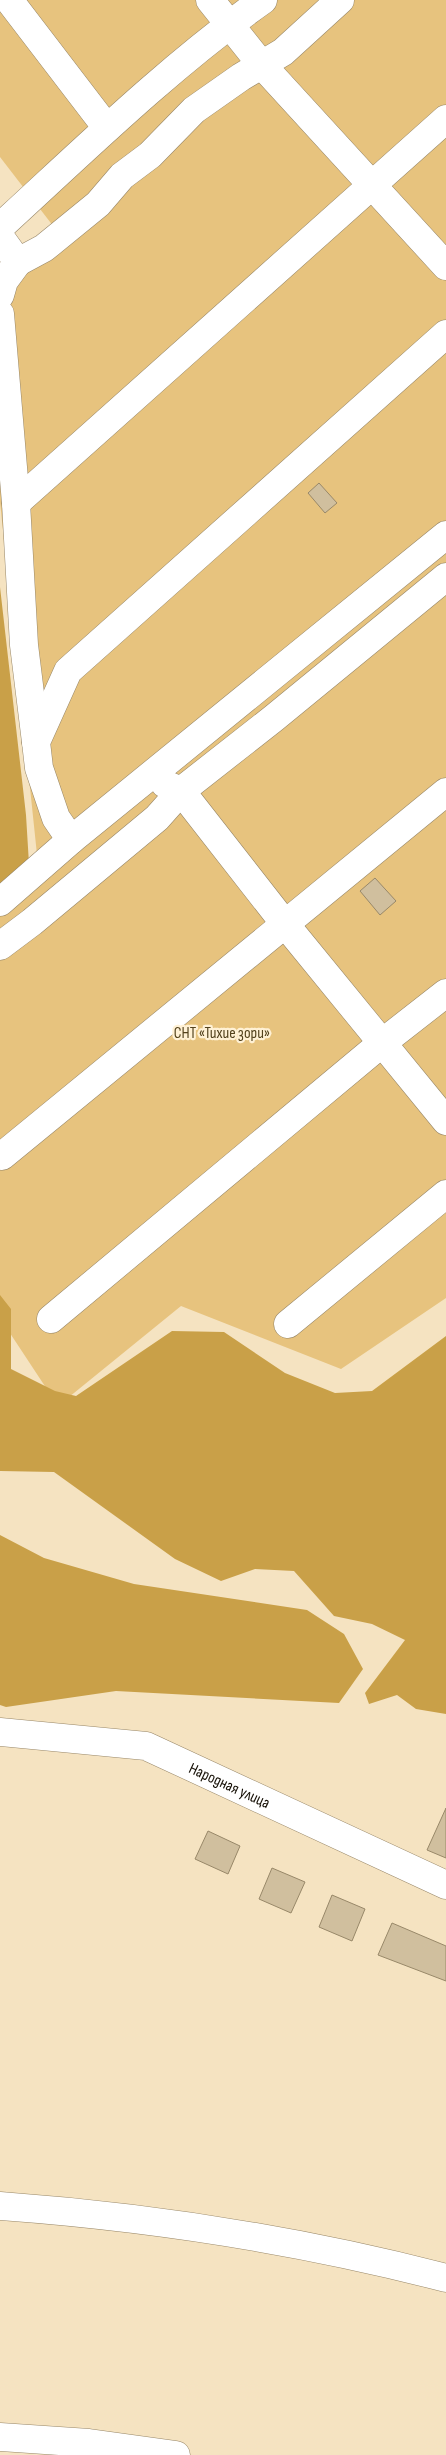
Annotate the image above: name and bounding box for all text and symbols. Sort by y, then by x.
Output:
park label: СНТ «Тихие зори» [174,1024,270,1043]
street label: Народная улица [186,1759,273,1813]

